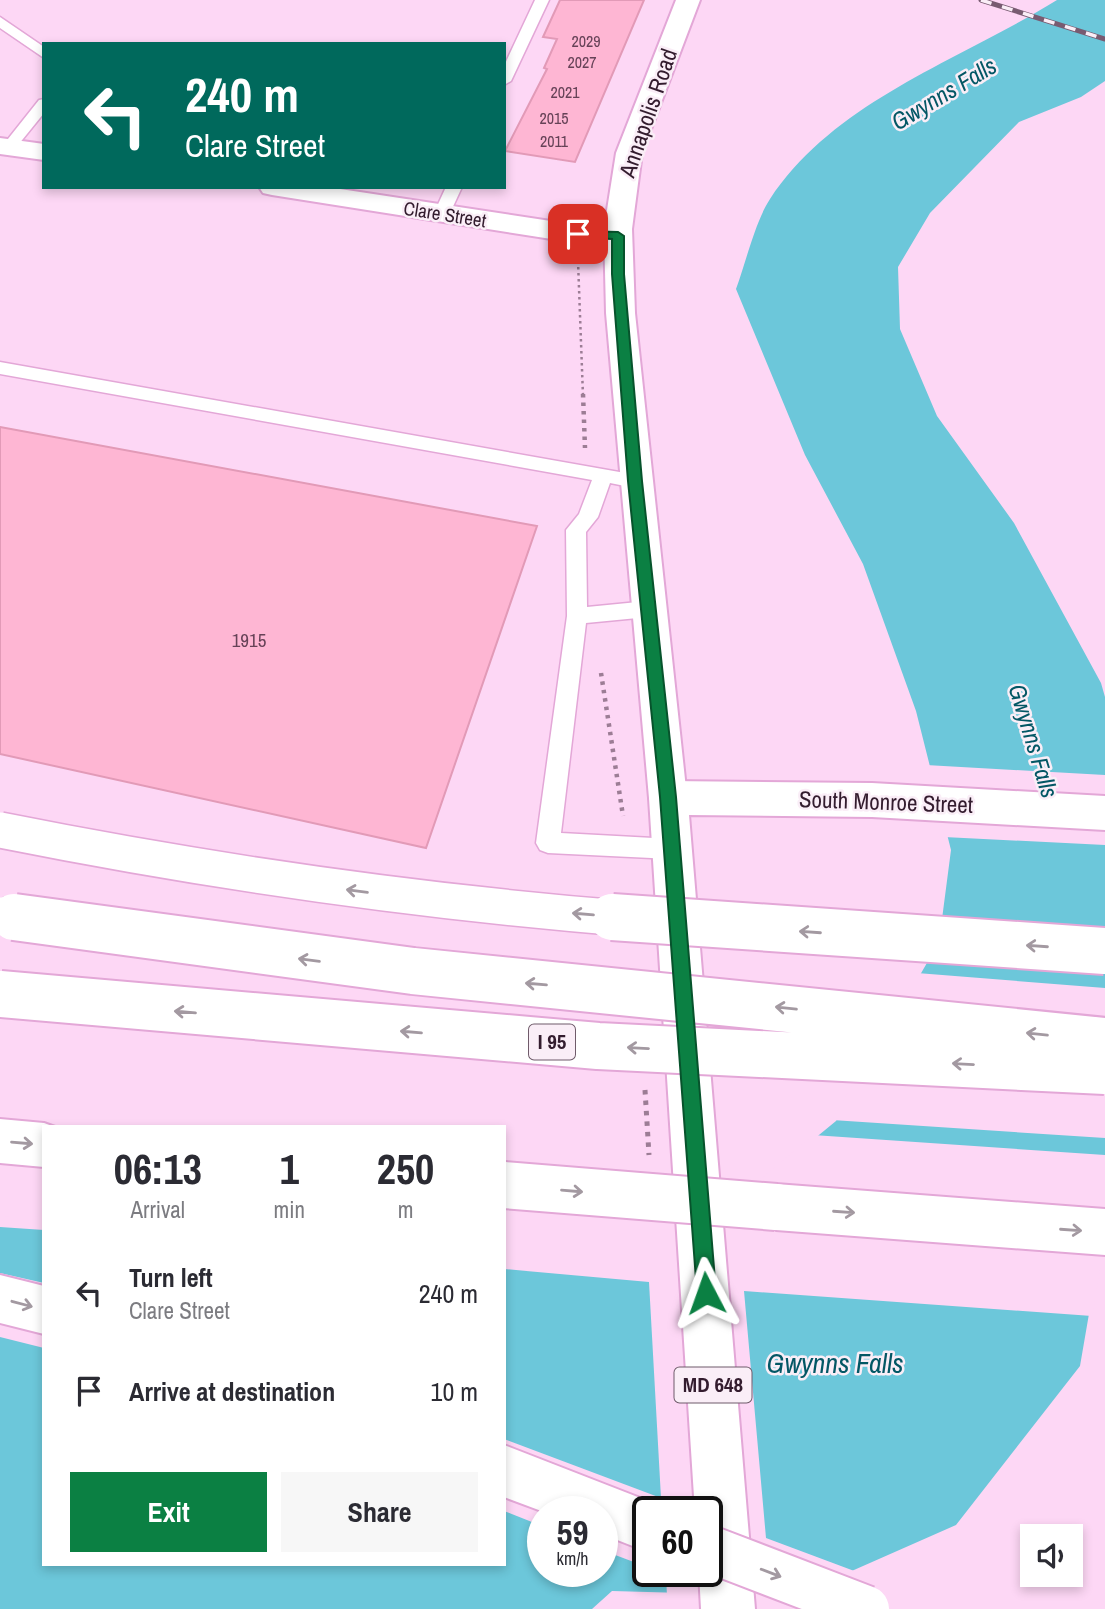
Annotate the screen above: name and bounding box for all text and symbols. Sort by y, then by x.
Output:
house number: 2029 [571,30,601,52]
street label: Annapolis Road [611,44,684,182]
water label: Gwynns Falls [885,49,1002,137]
house number: 2027 [567,51,597,73]
text: 240 m [185,61,299,127]
icon: left [70,70,161,161]
house number: 2021 [550,81,580,103]
house number: 2015 [539,107,569,129]
text: Clare Street [185,124,325,167]
house number: 2011 [540,130,569,152]
street label: Clare Street [402,195,489,233]
pin [548,204,608,264]
icon: arrive [559,215,597,253]
house number: 1915 [232,627,267,653]
water label: Gwynns Falls [1001,680,1066,802]
street label: South Monroe Street [799,783,974,820]
one-way arrow [346,884,369,897]
one-way arrow [572,908,595,921]
one-way arrow [799,925,822,938]
one-way arrow [1026,940,1049,953]
one-way arrow [298,954,321,967]
one-way arrow [525,977,547,990]
one-way arrow [776,1001,798,1014]
one-way arrow [174,1005,197,1018]
road number: I 95 [529,1024,575,1060]
one-way arrow [401,1025,423,1038]
one-way arrow [1026,1027,1049,1040]
one-way arrow [627,1041,650,1054]
one-way arrow [953,1057,975,1070]
one-way arrow [10,1137,33,1150]
text: 06:13 [114,1141,202,1197]
text: 1 [280,1141,299,1197]
text: 250 [377,1141,434,1197]
one-way arrow [560,1185,583,1198]
text: Arrival [131,1194,185,1225]
text: min [274,1194,305,1225]
text: m [398,1194,413,1225]
one-way arrow [832,1206,854,1219]
one-way arrow [1059,1224,1081,1237]
position arrow [669,1256,743,1330]
text: Turn left [129,1260,213,1295]
icon: left [70,1274,108,1312]
text: 240 m [419,1276,478,1311]
text: Clare Street [129,1295,230,1326]
one-way arrow [10,1298,33,1311]
water label: Gwynns Falls [767,1344,903,1382]
road number: MD 648 [674,1368,752,1402]
icon: arrive [70,1372,108,1410]
text: Arrive at destination [129,1374,335,1409]
text: 10 m [431,1374,478,1409]
button: Exit [70,1472,267,1552]
button: Share [281,1472,478,1552]
speed limit sign: 60 [632,1496,723,1587]
text: 59 [557,1509,588,1556]
map controls [1020,1524,1083,1587]
button: sound [1020,1524,1083,1587]
text: km/h [557,1546,589,1571]
one-way arrow [759,1567,781,1580]

